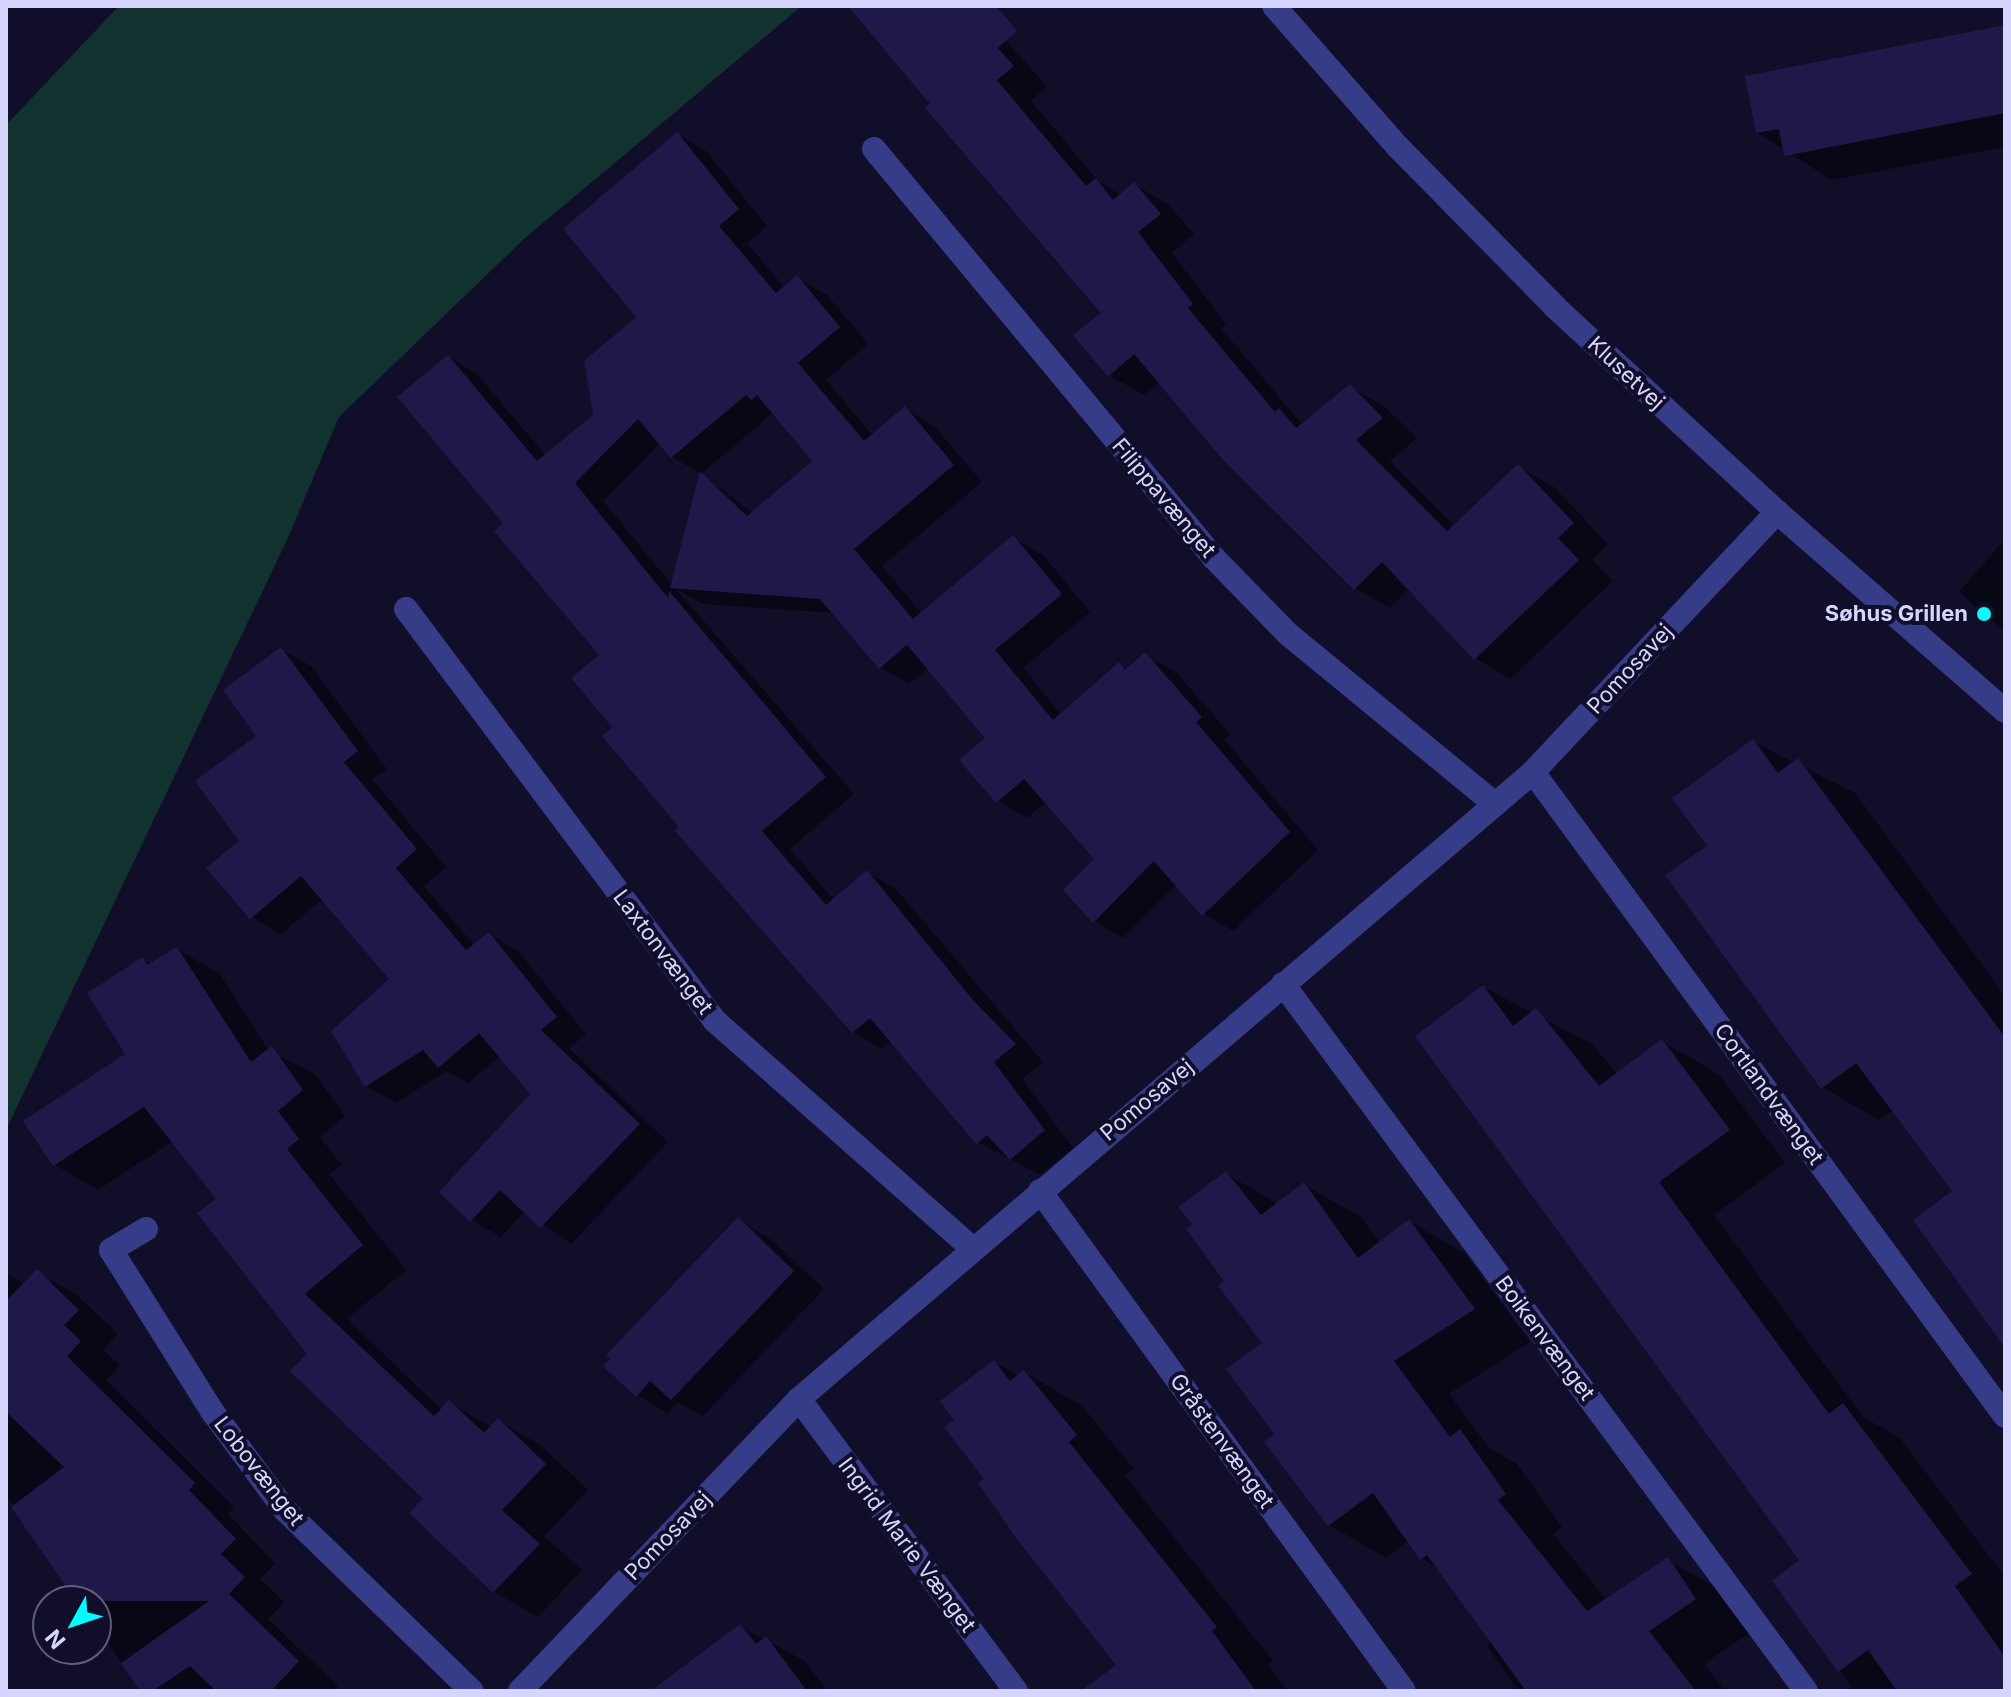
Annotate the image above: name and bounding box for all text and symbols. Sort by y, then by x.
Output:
street label: Klusetvej [1582,331,1670,415]
street label: Filippavænget [1107,433,1221,563]
place label: Søhus Grillen [1825,601,1968,627]
marker: Søhus Grillen [1975,605,1993,623]
street label: Pomosavej [1582,619,1678,719]
street label: Laxtonvænget [608,885,718,1019]
street label: Cortlandvænget [1709,1018,1829,1170]
street label: Pomosavej [1095,1053,1199,1147]
street label: Boikenvænget [1490,1271,1600,1405]
street label: Gråstenvænget [1164,1368,1280,1514]
street label: Lobovænget [208,1411,310,1531]
street label: Ingrid Marie Vænget [833,1452,981,1638]
street label: Pomosavej [619,1486,717,1586]
north arrow [32,1585,112,1665]
text: N [40,1624,70,1654]

